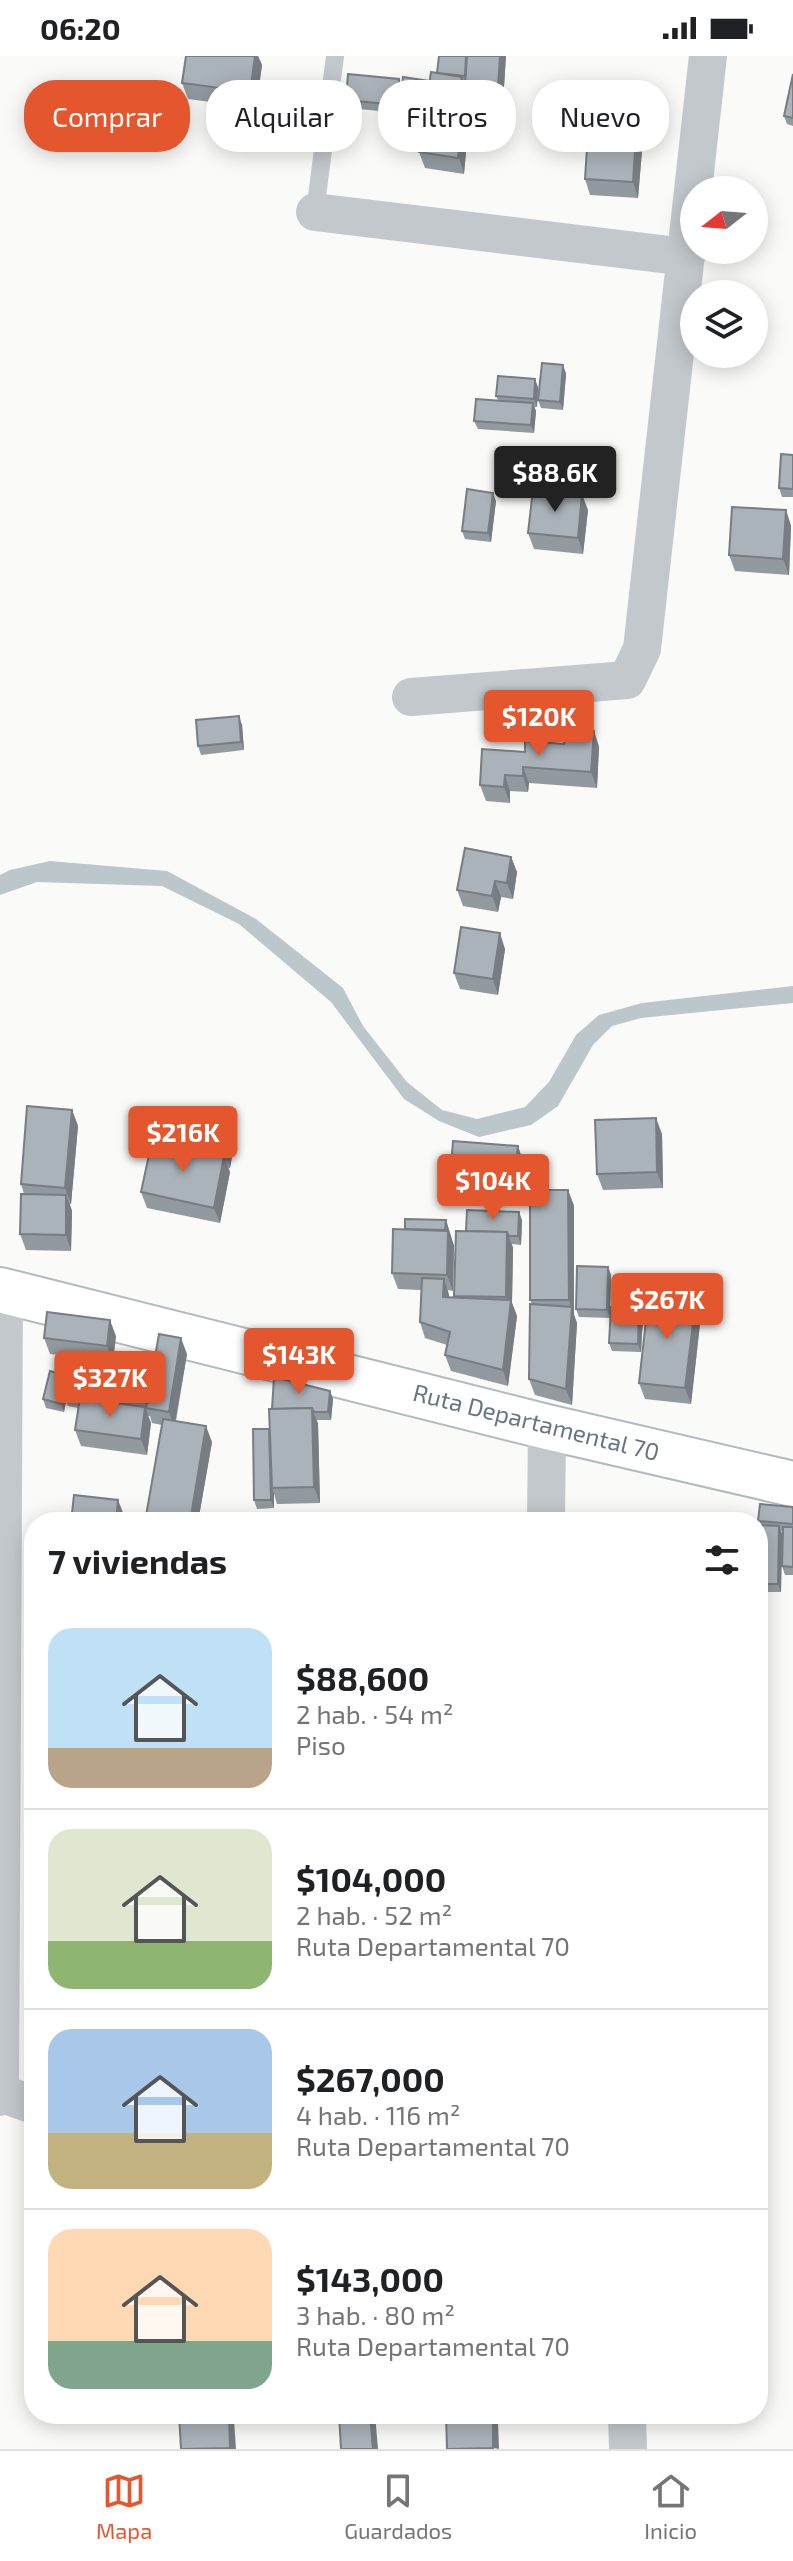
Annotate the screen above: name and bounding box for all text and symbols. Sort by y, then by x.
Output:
text: 06:20 [40,10,121,46]
chip: Comprar [24,80,190,152]
chip: Alquilar [206,80,362,152]
chip: Filtros [378,80,516,152]
chip: Nuevo [532,80,669,152]
north arrow [680,176,768,264]
map controls [680,176,768,368]
button: layers [680,280,768,368]
pin: $88.6K [490,446,620,514]
text: $88.6K [512,456,598,487]
pin: $120K [483,690,595,758]
text: $120K [502,700,576,731]
pin: $216K [127,1106,239,1174]
text: $216K [146,1116,220,1147]
pin: $104K [437,1154,549,1222]
text: $104K [455,1164,531,1195]
pin: $267K [611,1273,723,1341]
text: $267K [629,1283,705,1314]
pin: $143K [243,1328,355,1396]
text: $143K [262,1338,336,1369]
pin: $327K [54,1351,166,1419]
text: $327K [72,1361,148,1392]
street label: Ruta Departamental 70 [410,1377,663,1466]
icon: filters [700,1538,744,1582]
text: 7 viviendas [48,1540,227,1581]
text: $88,600 [296,1657,429,1698]
icon: home [112,1660,208,1756]
text: 2 hab. · 54 m² [296,1698,454,1729]
text: Piso [296,1729,346,1760]
text: $104,000 [296,1858,446,1899]
icon: home [112,1861,208,1957]
text: 2 hab. · 52 m² [296,1899,452,1930]
text: Ruta Departamental 70 [296,1930,570,1961]
text: $267,000 [296,2058,445,2099]
icon: home [112,2061,208,2157]
text: 4 hab. · 116 m² [296,2099,461,2130]
text: Ruta Departamental 70 [296,2130,570,2161]
text: $143,000 [296,2258,444,2299]
icon: home [112,2261,208,2357]
text: 3 hab. · 80 m² [296,2299,455,2330]
text: Ruta Departamental 70 [296,2330,570,2361]
tab: Mapa [96,2469,152,2543]
tab: Guardados [344,2469,452,2543]
tab: Inicio [644,2469,697,2543]

